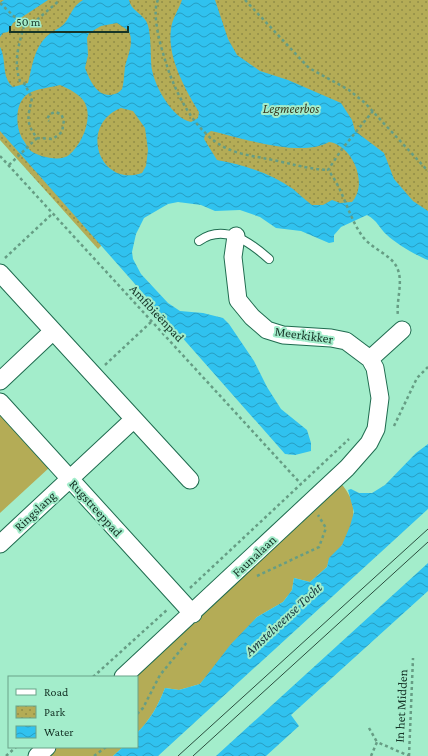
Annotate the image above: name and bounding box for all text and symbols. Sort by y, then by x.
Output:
scale bar [10,8,128,34]
text: 50 m [16,15,41,29]
park label: Legmeerbos [263,101,319,116]
street label: Amfibieënpad [127,281,187,345]
street label: Meerkikker [274,323,335,347]
street label: Rugstreeppad [66,476,126,540]
street label: Ringslang [11,487,60,534]
street label: Faunalaan [229,532,279,580]
water label: Amstelveense Tocht [240,579,326,660]
street label: In het Midden [392,669,410,743]
legend [8,676,138,748]
text: Road [44,685,69,699]
text: Park [44,705,66,719]
text: Water [44,725,74,739]

